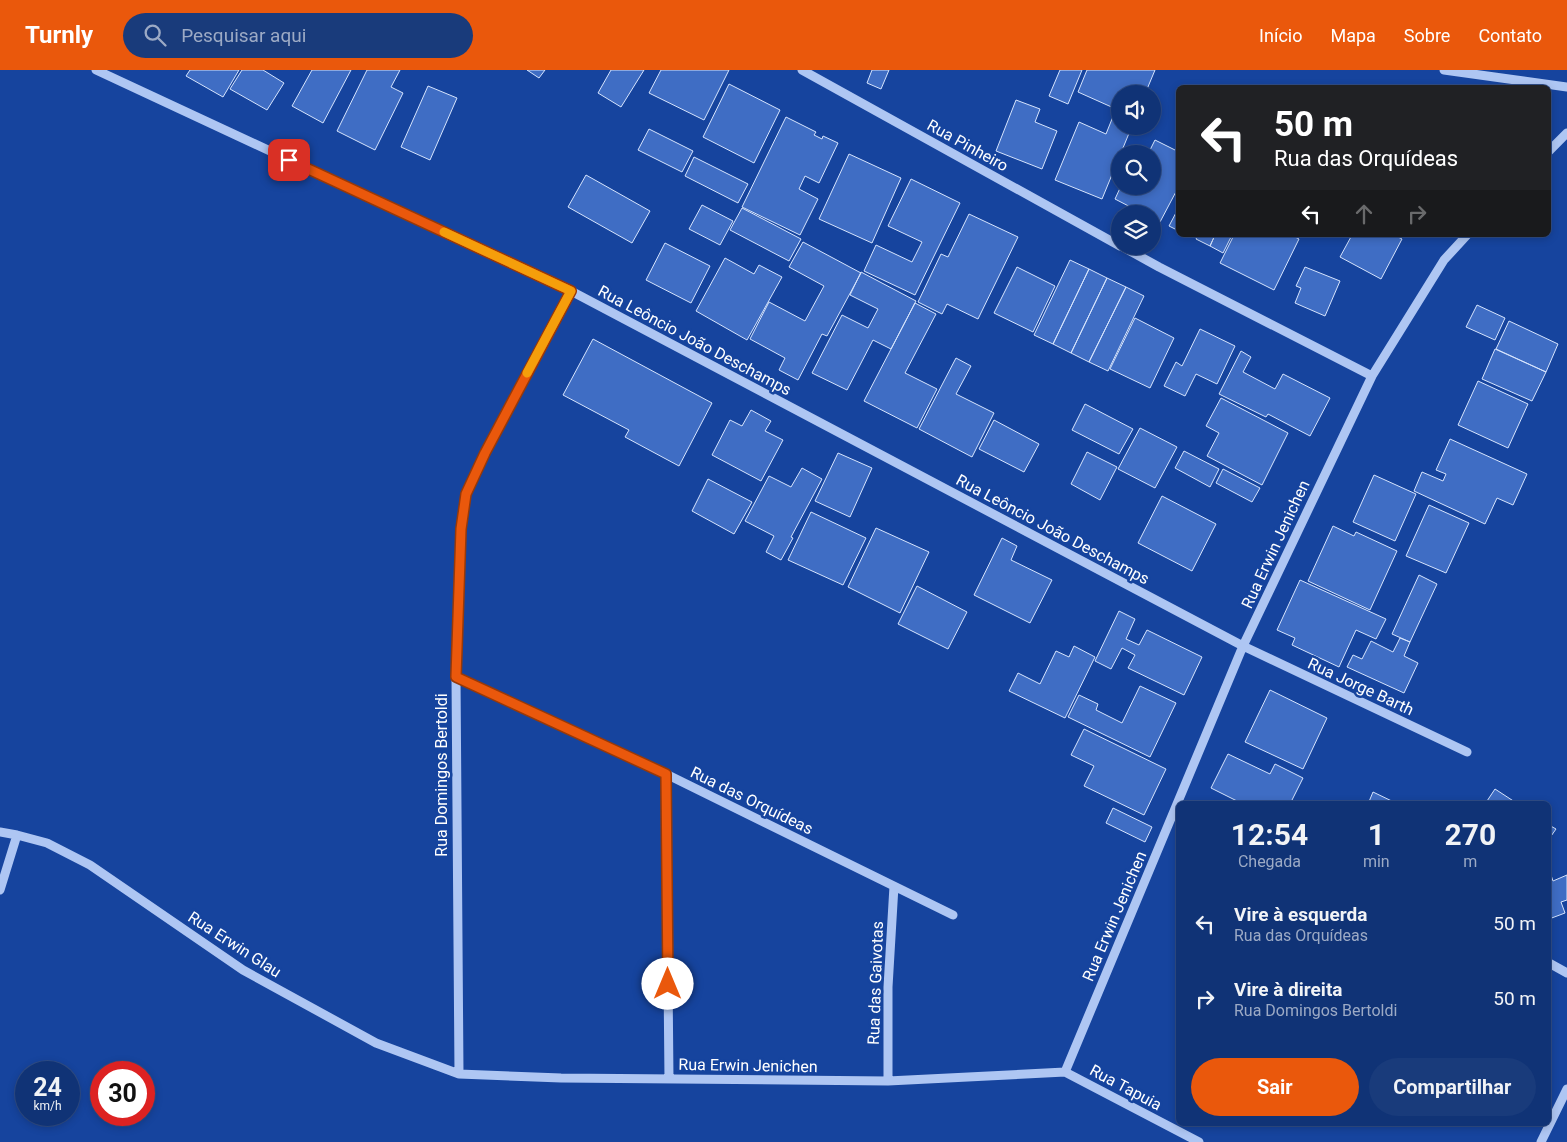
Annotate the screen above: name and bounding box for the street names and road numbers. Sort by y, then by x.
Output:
street label: Rua Pinheiro [924,115,1012,176]
street label: Rua Leôncio João Deschamps [595,281,795,400]
street label: Rua Leôncio João Deschamps [953,470,1153,589]
street label: Rua Erwin Jenichen [1237,477,1313,611]
street label: Rua Jorge Barth [1305,654,1417,719]
street label: Rua Domingos Bertoldi [432,693,451,857]
street label: Rua das Orquídeas [687,763,816,838]
street label: Rua Erwin Jenichen [1079,848,1150,984]
street label: Rua Erwin Glau [185,907,285,982]
street label: Rua das Gaivotas [864,921,887,1045]
street label: Rua Erwin Jenichen [678,1055,818,1076]
street label: Rua Tapuia [1087,1061,1165,1114]

